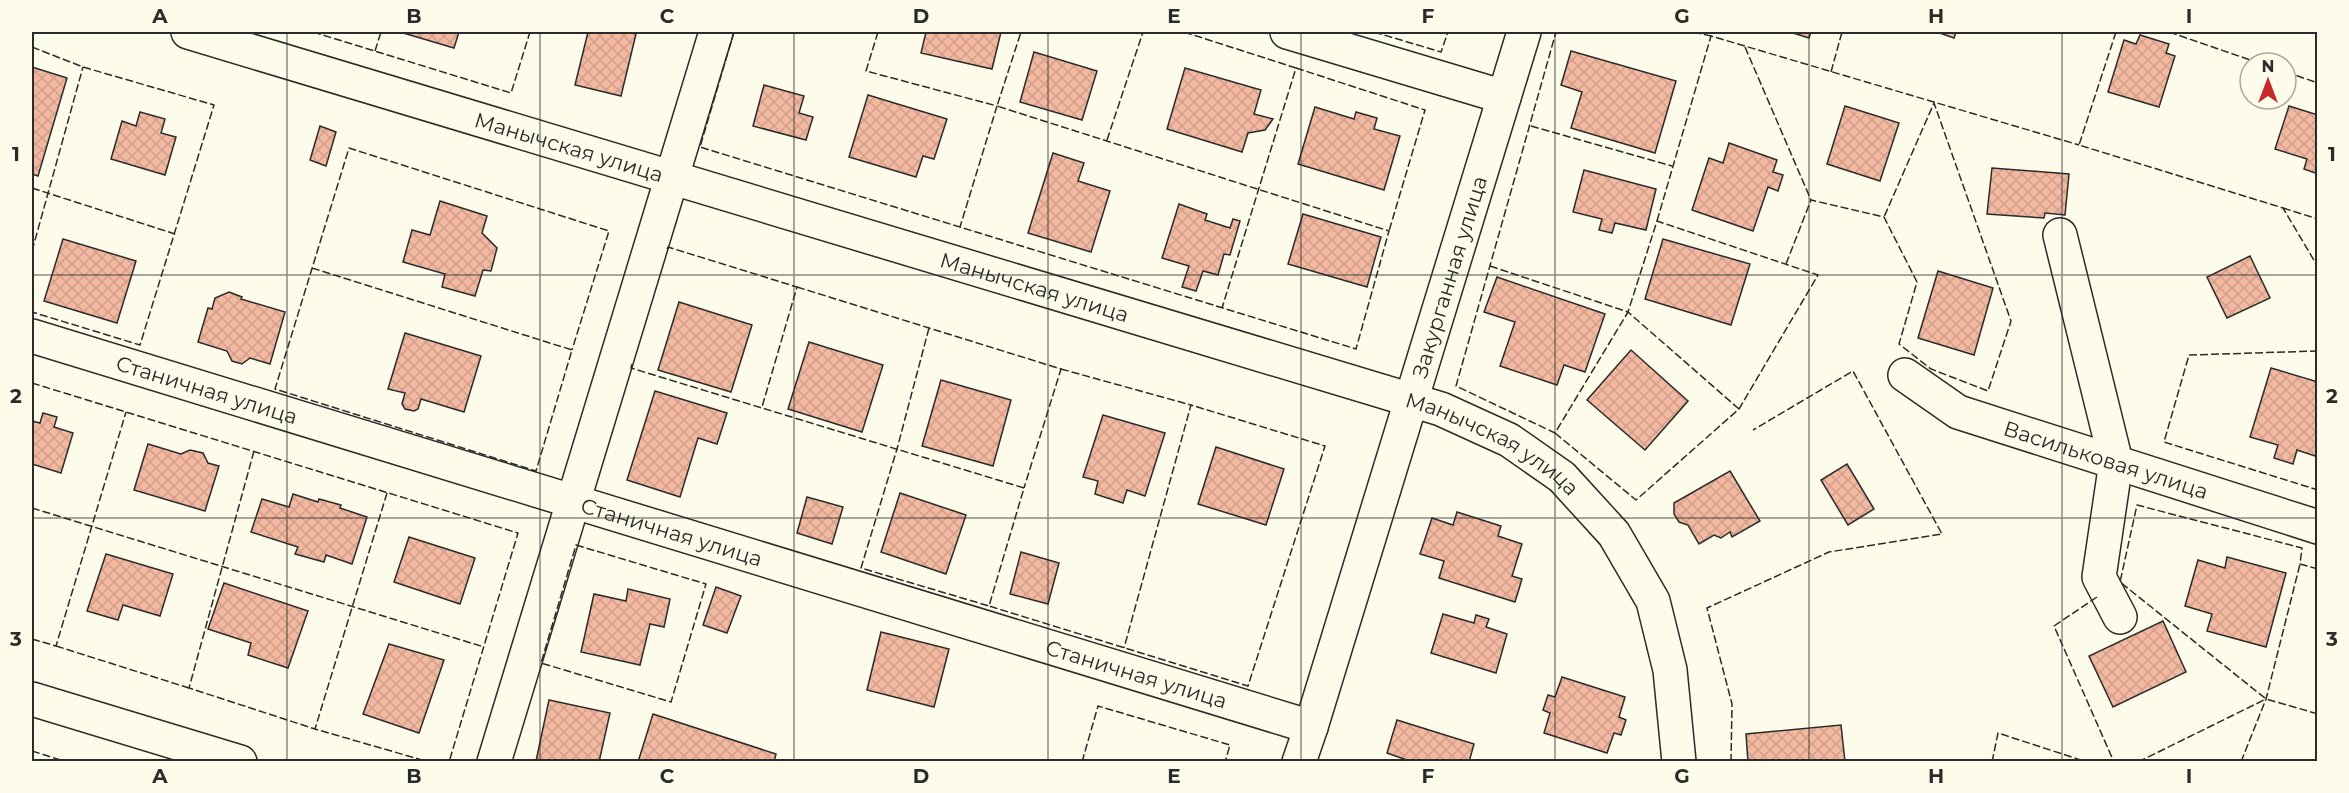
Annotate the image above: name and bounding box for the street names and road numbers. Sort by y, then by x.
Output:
street label: Манычская улица [472,107,666,187]
street label: Закурганная улица [1406,173,1492,381]
street label: Манычская улица [937,247,1132,327]
street label: Станичная улица [113,350,301,429]
street label: Манычская улица [1403,387,1585,500]
street label: Васильковая улица [2001,415,2211,504]
street label: Станичная улица [578,492,766,571]
street label: Станичная улица [1043,634,1230,713]

